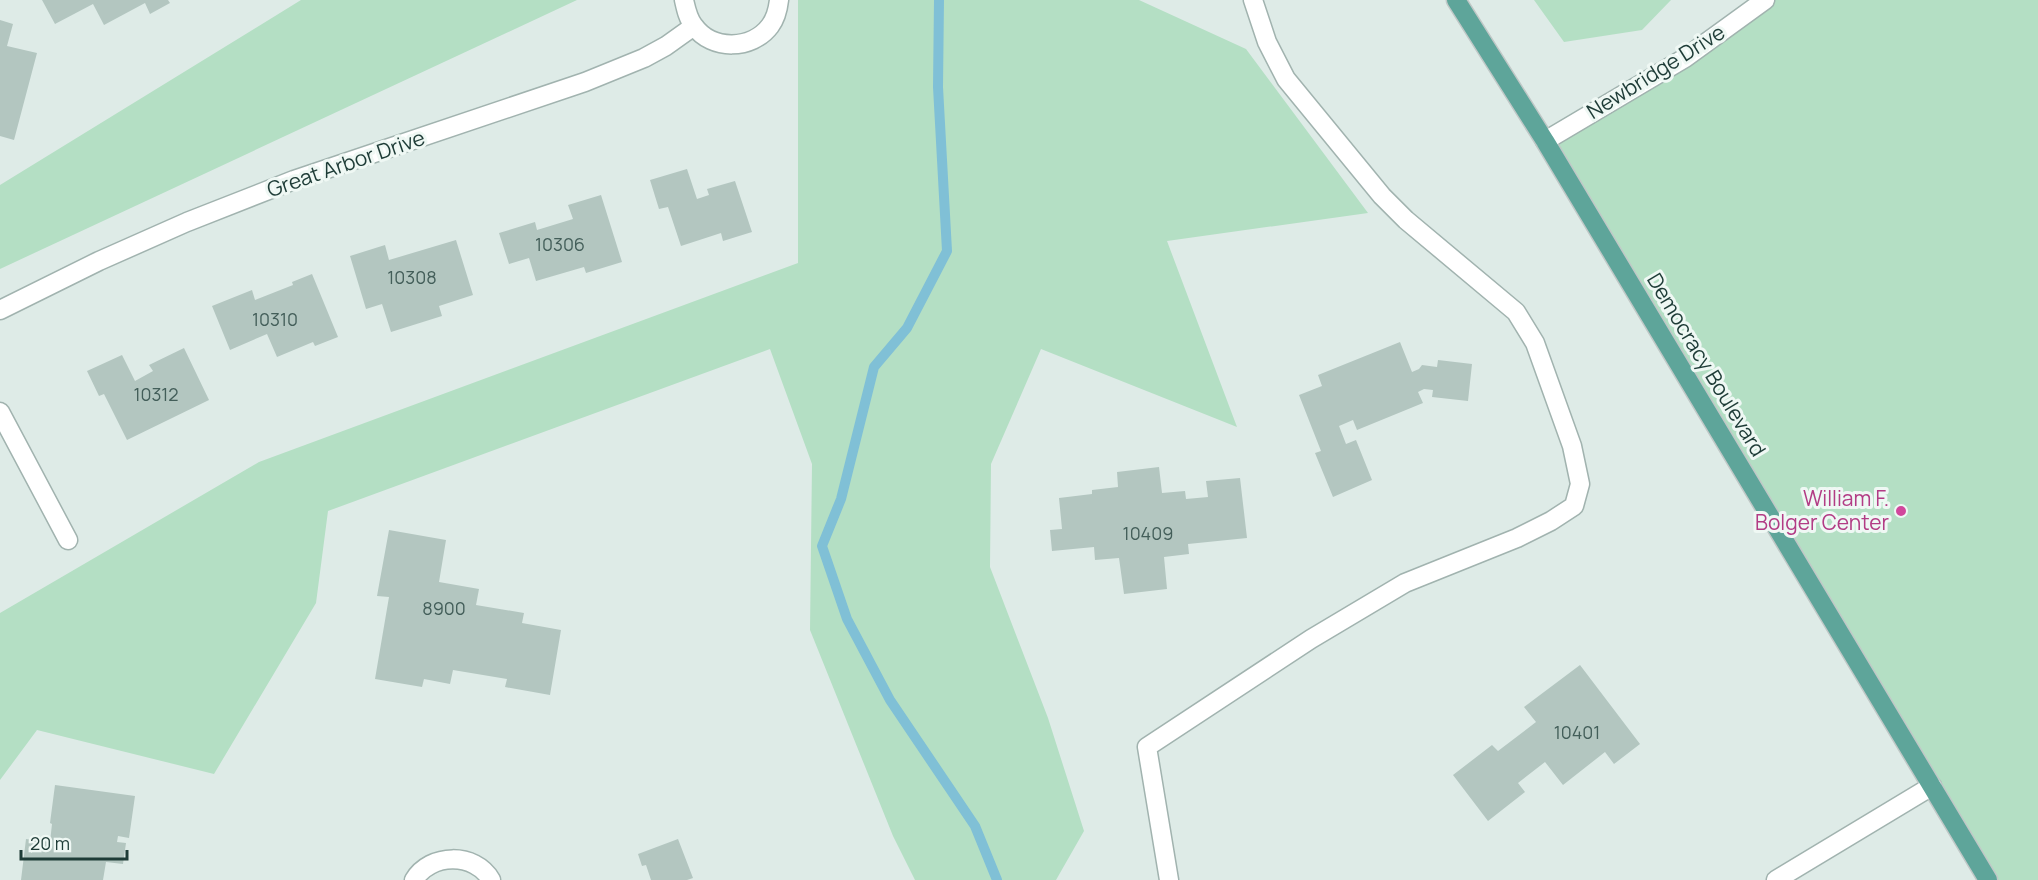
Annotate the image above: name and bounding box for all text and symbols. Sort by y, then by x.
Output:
street label: Newbridge Drive [1581,17,1730,125]
street label: Great Arbor Drive [263,123,428,203]
house number: 10306 [535,232,585,256]
house number: 10308 [387,265,437,289]
street label: Democracy Boulevard [1641,268,1773,461]
house number: 10310 [252,307,298,331]
house number: 10312 [133,382,179,406]
place label: William F. Bolger Center [1755,484,1889,536]
marker: William F. Bolger Center [1894,504,1908,518]
house number: 10409 [1123,521,1173,545]
house number: 8900 [422,596,466,620]
house number: 10401 [1554,720,1600,744]
scale bar [21,823,128,861]
text: 20 m [30,831,70,855]

